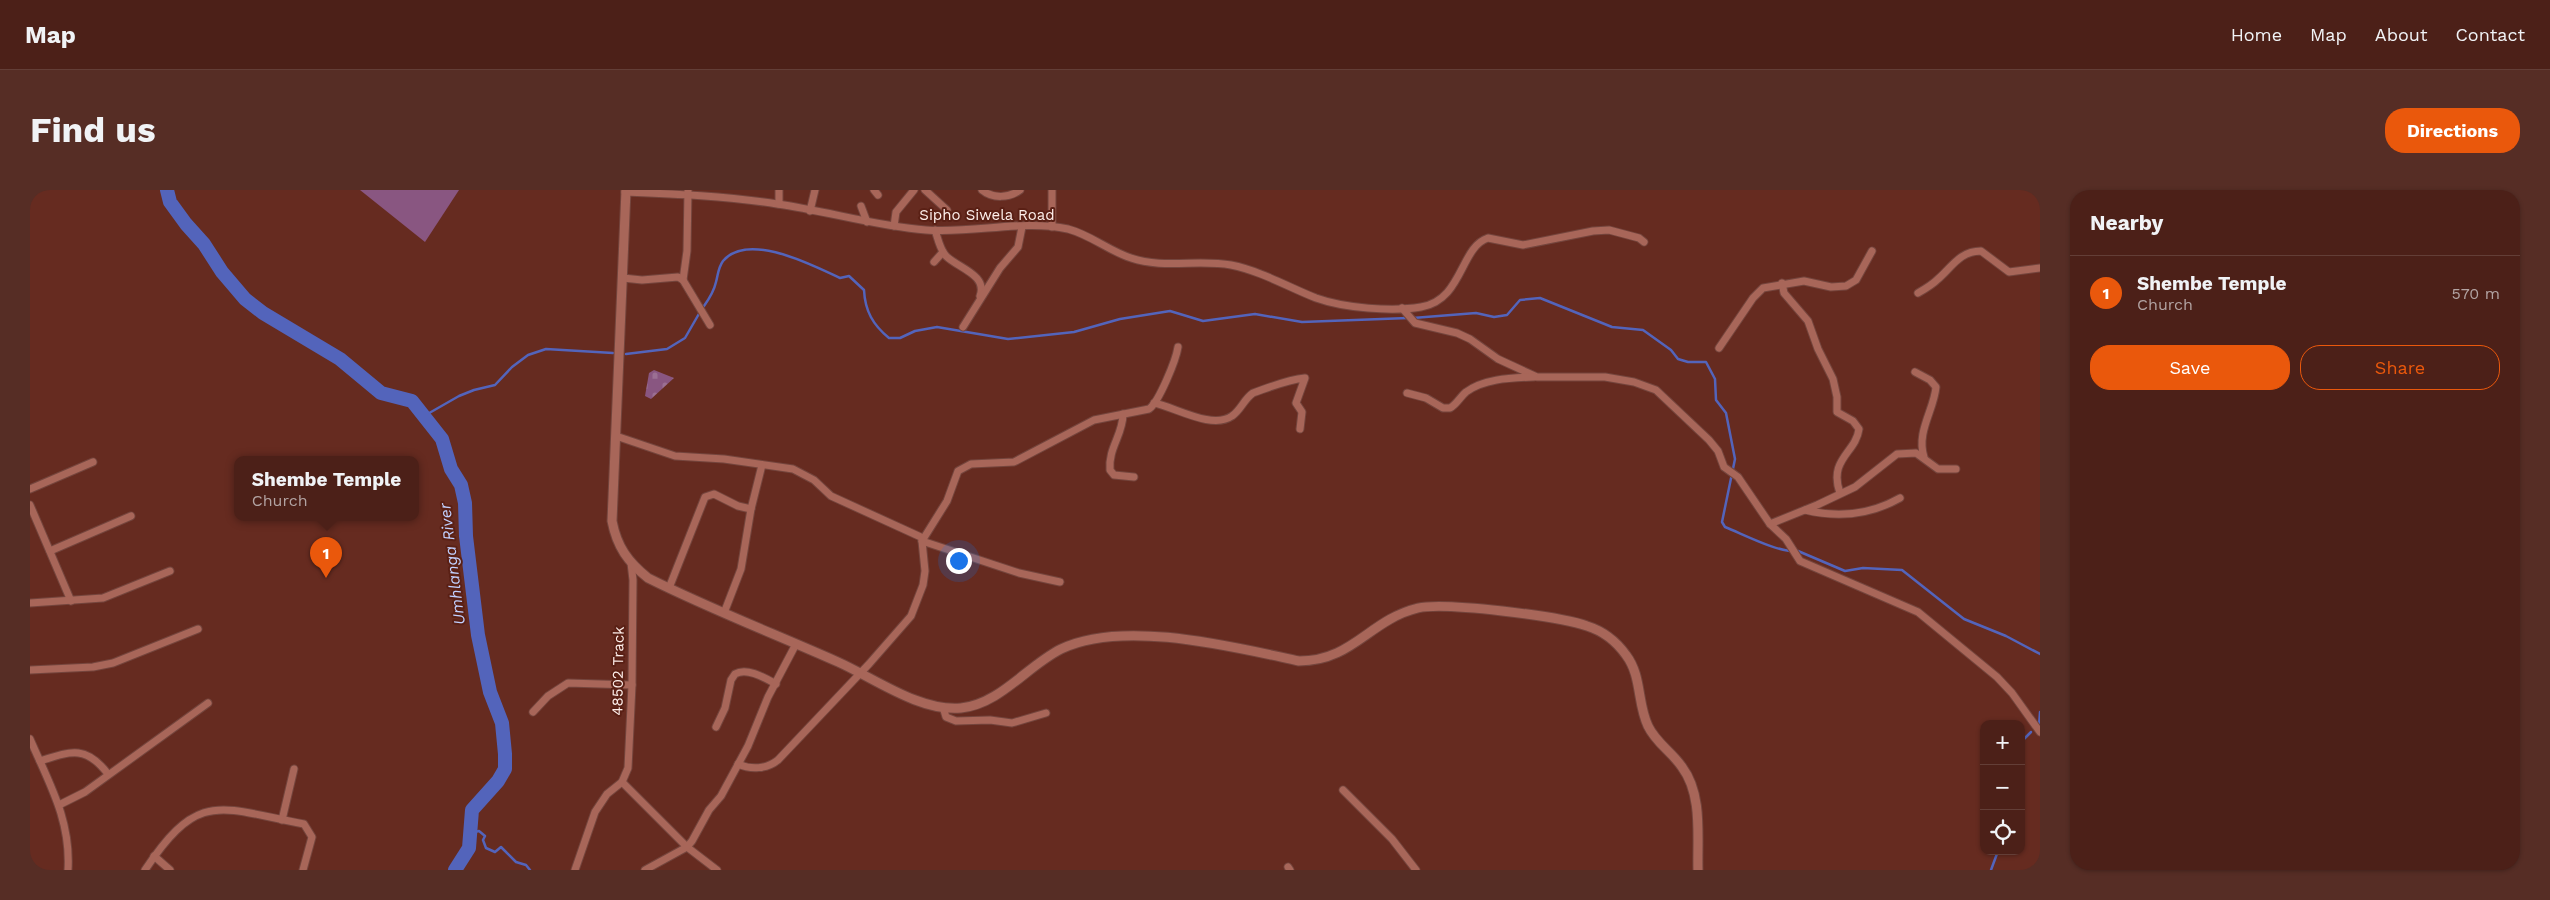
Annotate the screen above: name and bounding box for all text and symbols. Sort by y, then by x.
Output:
text: Map [25,21,76,49]
text: Home [2231,24,2282,45]
text: Map [2310,24,2347,45]
text: About [2375,24,2427,45]
text: Contact [2455,24,2525,45]
button: Directions [2385,108,2520,153]
text: Find us [30,109,156,151]
street label: Sipho Siwela Road [919,206,1055,224]
text: Nearby [2090,210,2163,235]
text: Shembe Temple [2137,272,2287,295]
text: 1 [2103,284,2109,303]
text: 570 m [2451,284,2500,303]
text: Church [2137,295,2193,314]
button: Save [2090,345,2290,390]
button: Share [2300,345,2500,390]
popup [234,456,419,521]
text: Shembe Temple [252,468,401,491]
text: Church [252,491,308,510]
water label: Umhlanga River [435,501,469,626]
pin: 1 [310,537,342,578]
your location [946,548,972,574]
street label: 48502 Track [608,626,628,716]
map controls [1980,720,2025,855]
button: + [1980,720,2025,765]
button: − [1980,765,2025,810]
button: locate [1980,810,2025,855]

